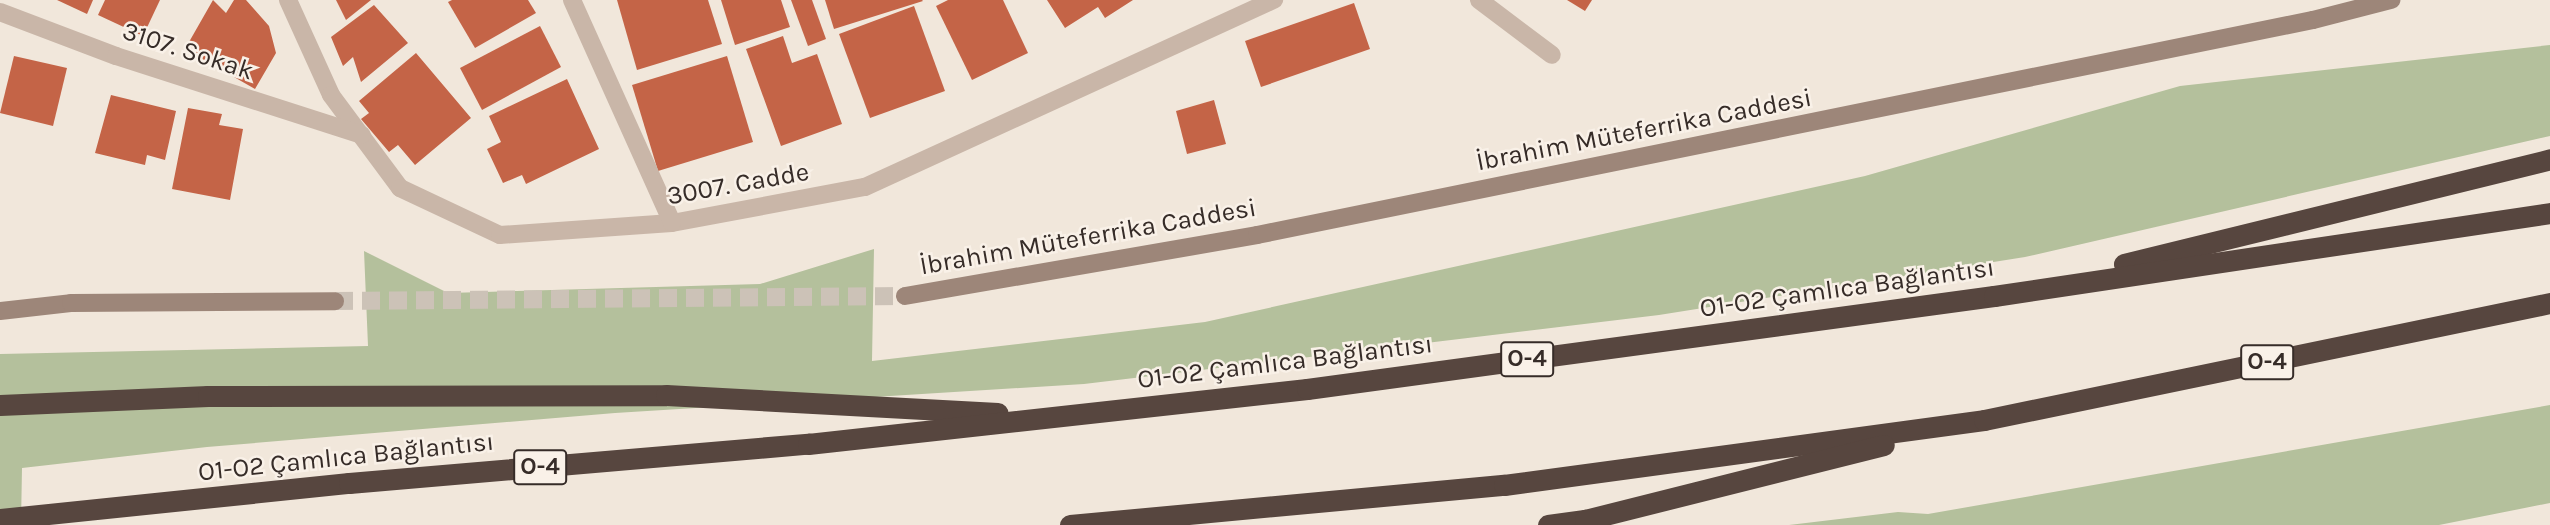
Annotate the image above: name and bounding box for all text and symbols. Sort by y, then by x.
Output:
street label: 3107. Sokak [119,15,257,87]
street label: İbrahim Müteferrika Caddesi [1474,82,1814,178]
street label: 3007. Cadde [665,156,811,212]
street label: İbrahim Müteferrika Caddesi [917,192,1259,282]
street label: O1-O2 Çamlıca Bağlantısı [1698,252,1996,324]
street label: O1-O2 Çamlıca Bağlantısı [1136,328,1434,396]
road number: O-4 [1499,338,1555,380]
road number: O-4 [2239,342,2295,382]
street label: O1-O2 Çamlıca Bağlantısı [197,426,495,488]
road number: O-4 [512,446,568,488]

